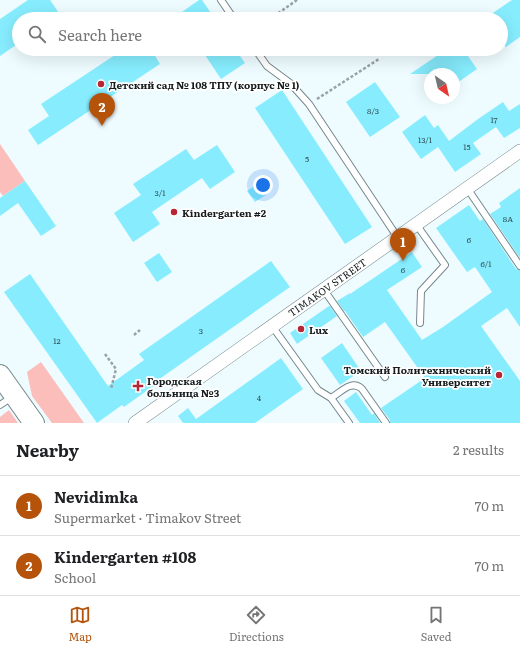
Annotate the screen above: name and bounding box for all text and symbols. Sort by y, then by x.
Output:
search box [12,12,508,56]
icon: search [26,23,48,45]
text: Search here [58,23,142,46]
north arrow [424,68,460,104]
place label: Детский сад № 108 ТПУ (корпус № 1) [109,77,300,92]
marker: Детский сад № 108 ТПУ (корпус № 1) [96,79,106,89]
pin: 2 [89,93,115,126]
house number: 8/3 [367,105,379,116]
house number: 17 [490,114,498,125]
house number: 13/1 [418,134,433,145]
house number: 15 [463,141,471,152]
house number: 5 [305,153,309,164]
your location [253,175,273,195]
house number: 3/1 [155,187,166,198]
place label: Kindergarten #2 [182,205,267,220]
marker: Kindergarten #2 [169,207,179,217]
house number: 8А [503,213,513,224]
pin: 1 [390,228,416,261]
house number: 6 [467,234,472,245]
street label: TIMAKOV STREET [285,254,369,320]
house number: 6/1 [481,258,492,269]
house number: 6 [401,264,406,275]
place label: Lux [309,322,328,337]
marker: Lux [296,324,306,334]
house number: 3 [199,325,203,336]
house number: 12 [53,335,61,346]
place label: Томский Политехнический Университет [343,362,491,389]
marker: Томский Политехнический Университет [494,370,504,380]
place label: Городская больница №3 [147,373,220,400]
marker: Городская больница №3 [132,380,144,392]
house number: 4 [257,392,262,403]
text: Nearby [16,437,79,462]
text: 2 results [453,440,504,459]
text: Nevidimka [54,485,138,508]
text: 1 [26,496,32,515]
text: 70 m [475,496,504,515]
text: Supermarket · Timakov Street [54,508,241,527]
text: Kindergarten #108 [54,545,196,568]
text: 2 [26,556,32,575]
text: 70 m [475,556,504,575]
text: School [54,568,96,587]
tab: Map [68,604,92,644]
tab: Directions [229,604,284,644]
tab: Saved [421,604,451,644]

